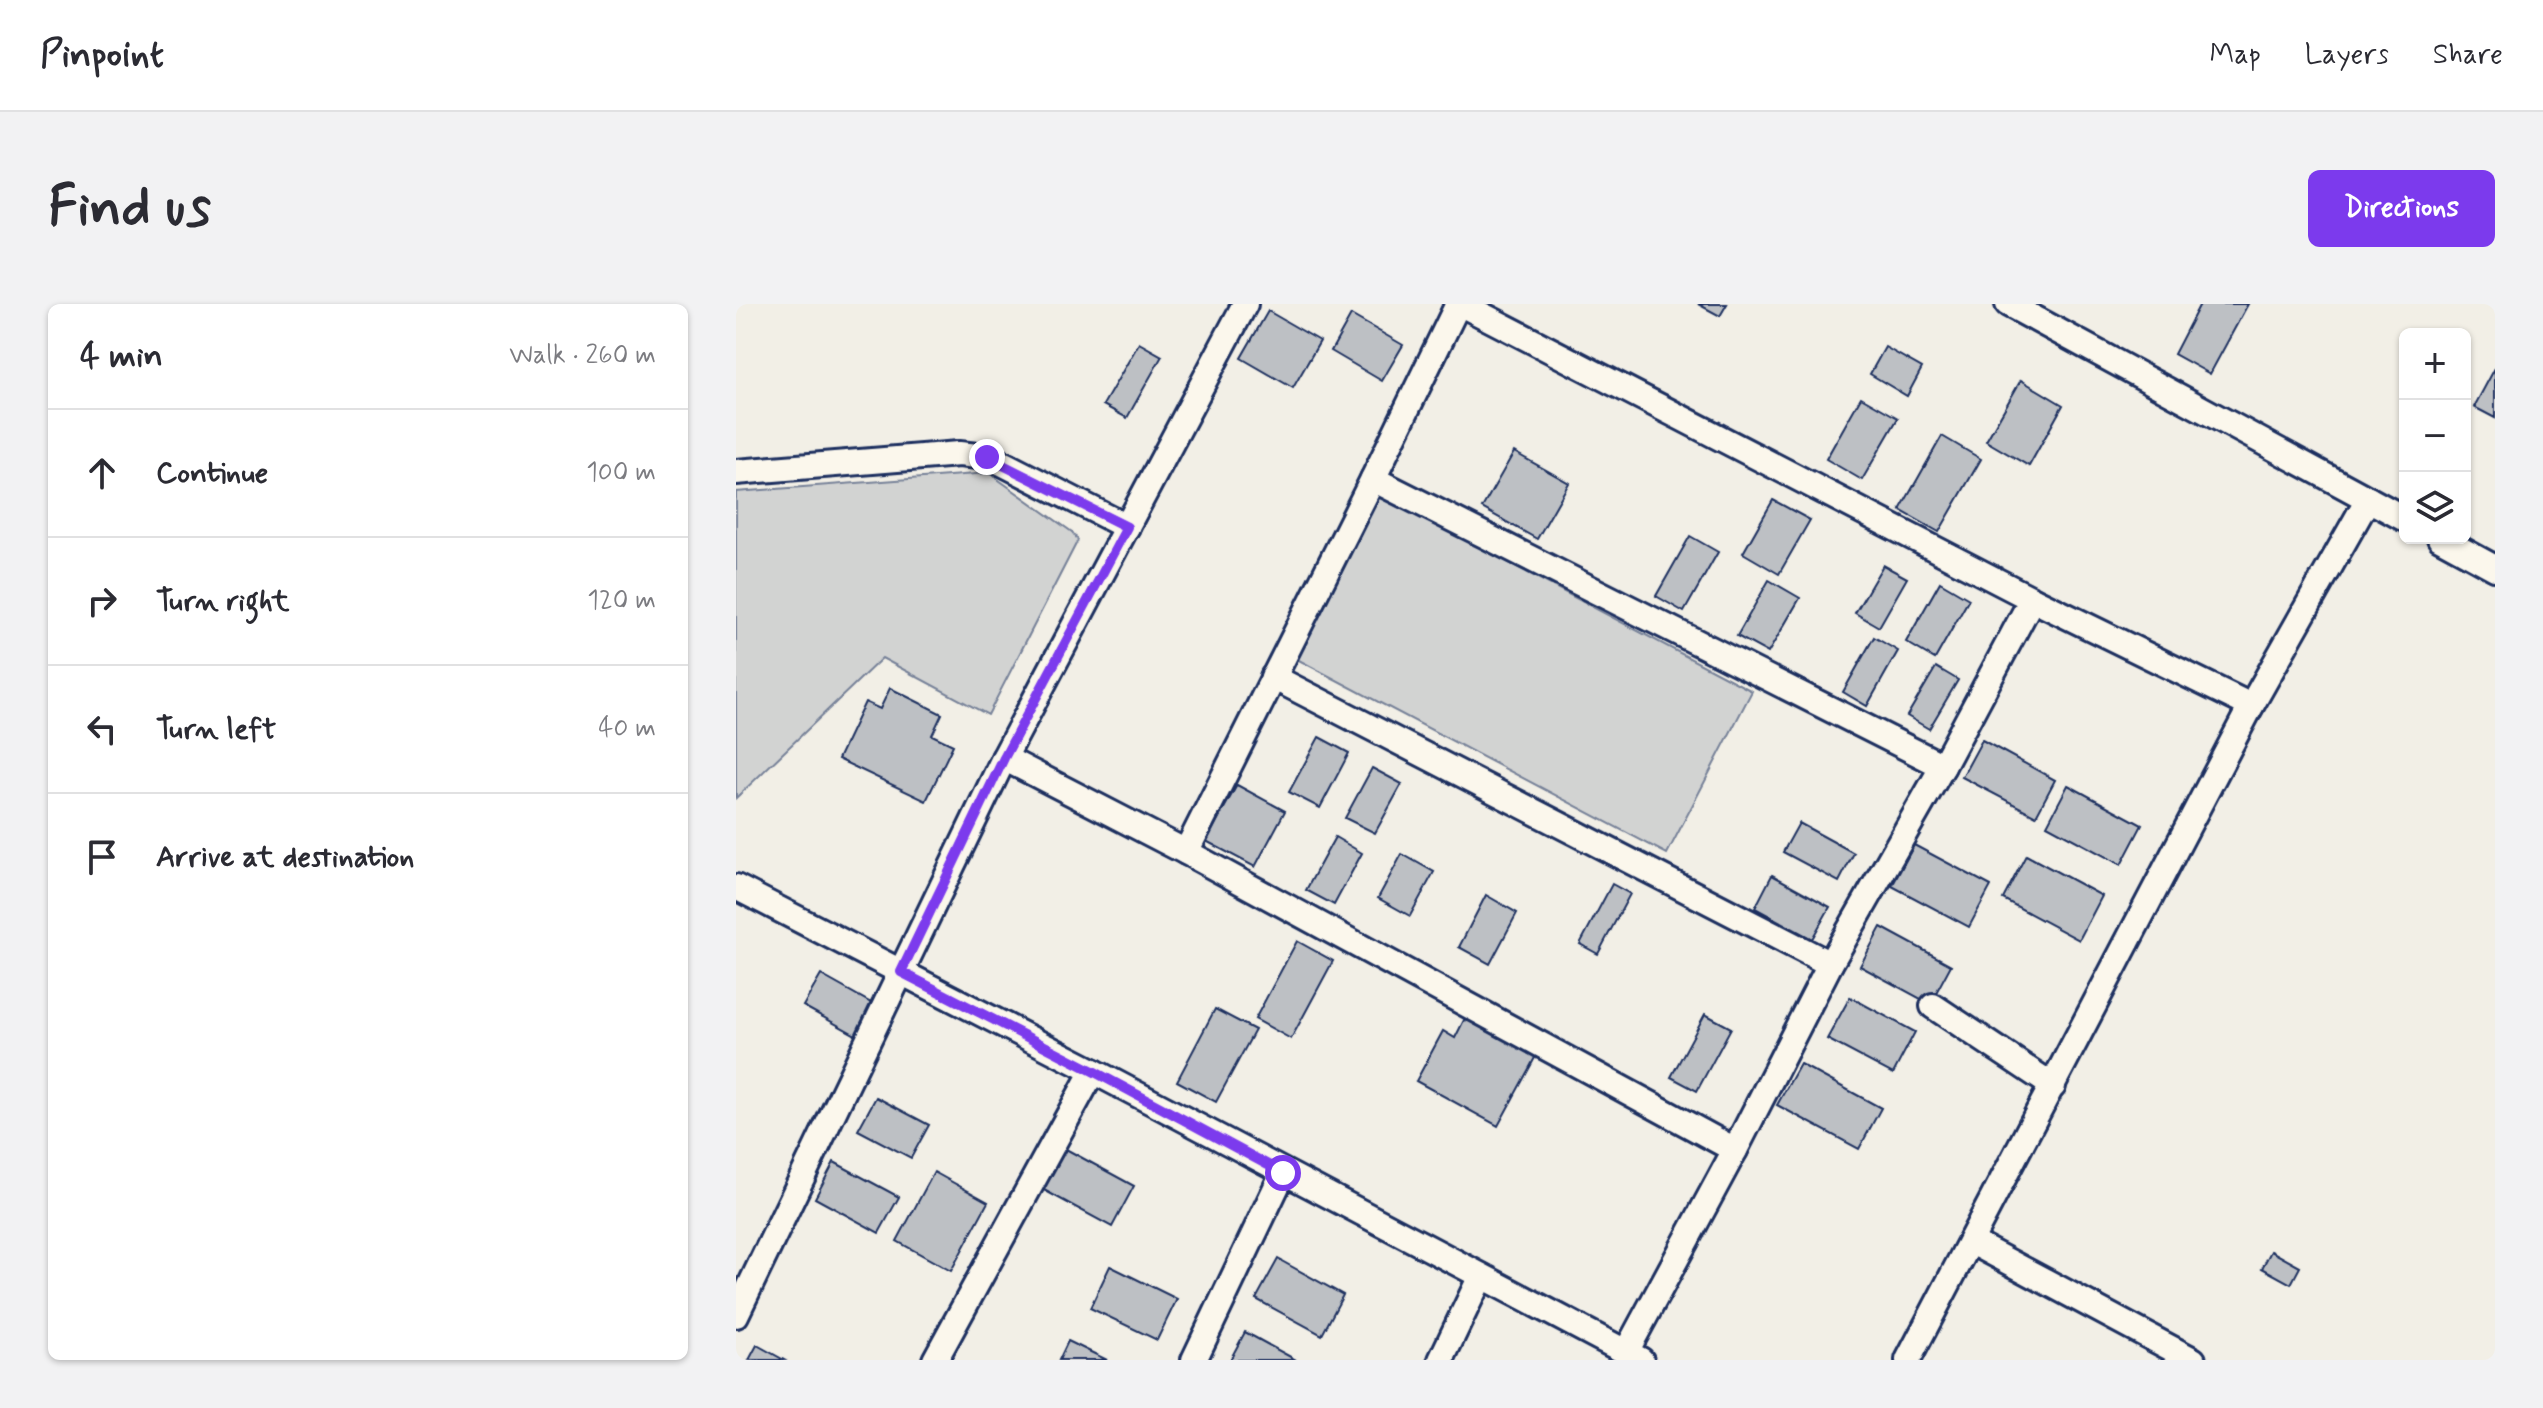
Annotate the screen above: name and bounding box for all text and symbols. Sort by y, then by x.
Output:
text: Pinpoint [40,31,164,80]
text: Map [2210,37,2261,74]
text: Layers [2305,37,2389,74]
text: Share [2433,37,2503,74]
button: Directions [2308,170,2495,247]
text: Find us [48,172,211,245]
map controls [2399,328,2471,544]
button: + [2399,328,2471,400]
text: 4 min [80,334,163,379]
text: Walk · 260 m [509,339,656,373]
button: − [2399,400,2471,472]
route end [969,439,1005,475]
icon: ahead [80,451,124,495]
text: Continue [156,454,268,493]
text: 100 m [586,456,656,490]
button: layers [2399,472,2471,544]
icon: right [80,579,124,623]
text: Turn right [156,582,289,621]
text: 120 m [587,584,656,618]
icon: left [80,707,124,751]
text: Turn left [156,710,276,749]
text: 40 m [598,712,656,746]
icon: arrive [80,835,124,879]
text: Arrive at destination [156,838,414,877]
route start [1265,1155,1301,1191]

